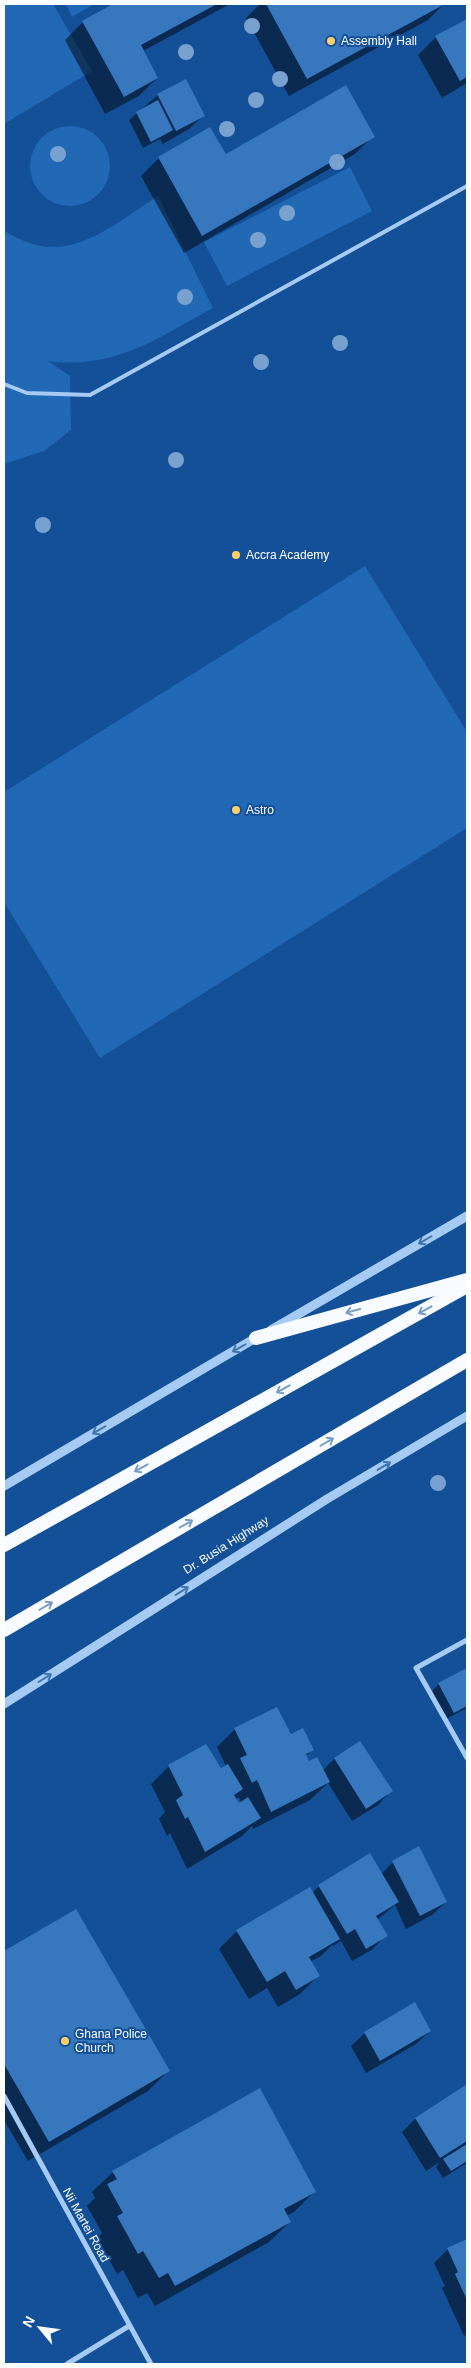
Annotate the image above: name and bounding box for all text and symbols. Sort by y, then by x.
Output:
place label: Assembly Hall [341,34,417,48]
marker: Assembly Hall [325,35,337,47]
place label: Accra Academy [246,548,329,562]
marker: Accra Academy [230,549,242,561]
place label: Astro [246,803,274,817]
marker: Astro [230,804,242,816]
one-way arrow [418,1236,433,1246]
one-way arrow [417,1305,432,1315]
one-way arrow [345,1307,361,1317]
one-way arrow [233,1344,247,1354]
one-way arrow [275,1384,290,1394]
one-way arrow [92,1426,106,1436]
one-way arrow [319,1437,334,1447]
one-way arrow [376,1460,390,1470]
one-way arrow [133,1463,148,1473]
street label: Dr. Busia Highway [181,1513,271,1577]
one-way arrow [179,1518,193,1528]
one-way arrow [175,1585,189,1595]
one-way arrow [38,1600,52,1610]
one-way arrow [38,1672,52,1683]
place label: Ghana Police Church [75,2027,147,2055]
marker: Ghana Police Church [59,2035,71,2047]
street label: Nii Martei Road [60,2185,112,2265]
north arrow [15,2303,65,2353]
text: N [19,2313,38,2330]

